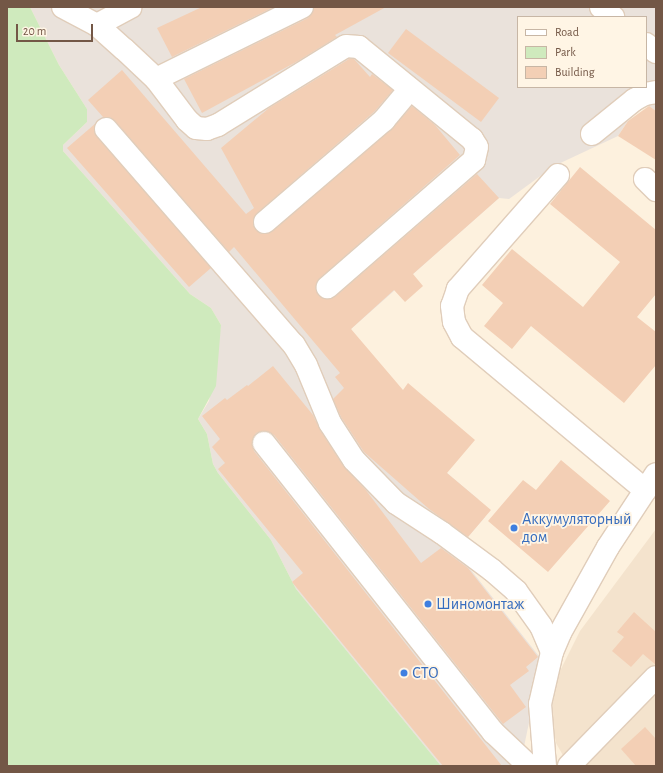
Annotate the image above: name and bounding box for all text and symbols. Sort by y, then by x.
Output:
scale bar [18,16,95,42]
legend [517,16,647,88]
text: 20 m [23,25,46,37]
text: Road [555,26,579,38]
text: Park [555,46,576,58]
text: Building [555,66,595,78]
place label: Аккумуляторный дом [522,509,631,547]
marker: Аккумуляторный дом [509,523,519,533]
place label: Шиномонтаж [436,594,524,614]
marker: Шиномонтаж [423,599,433,609]
place label: СТО [412,663,439,683]
marker: СТО [399,668,409,678]

